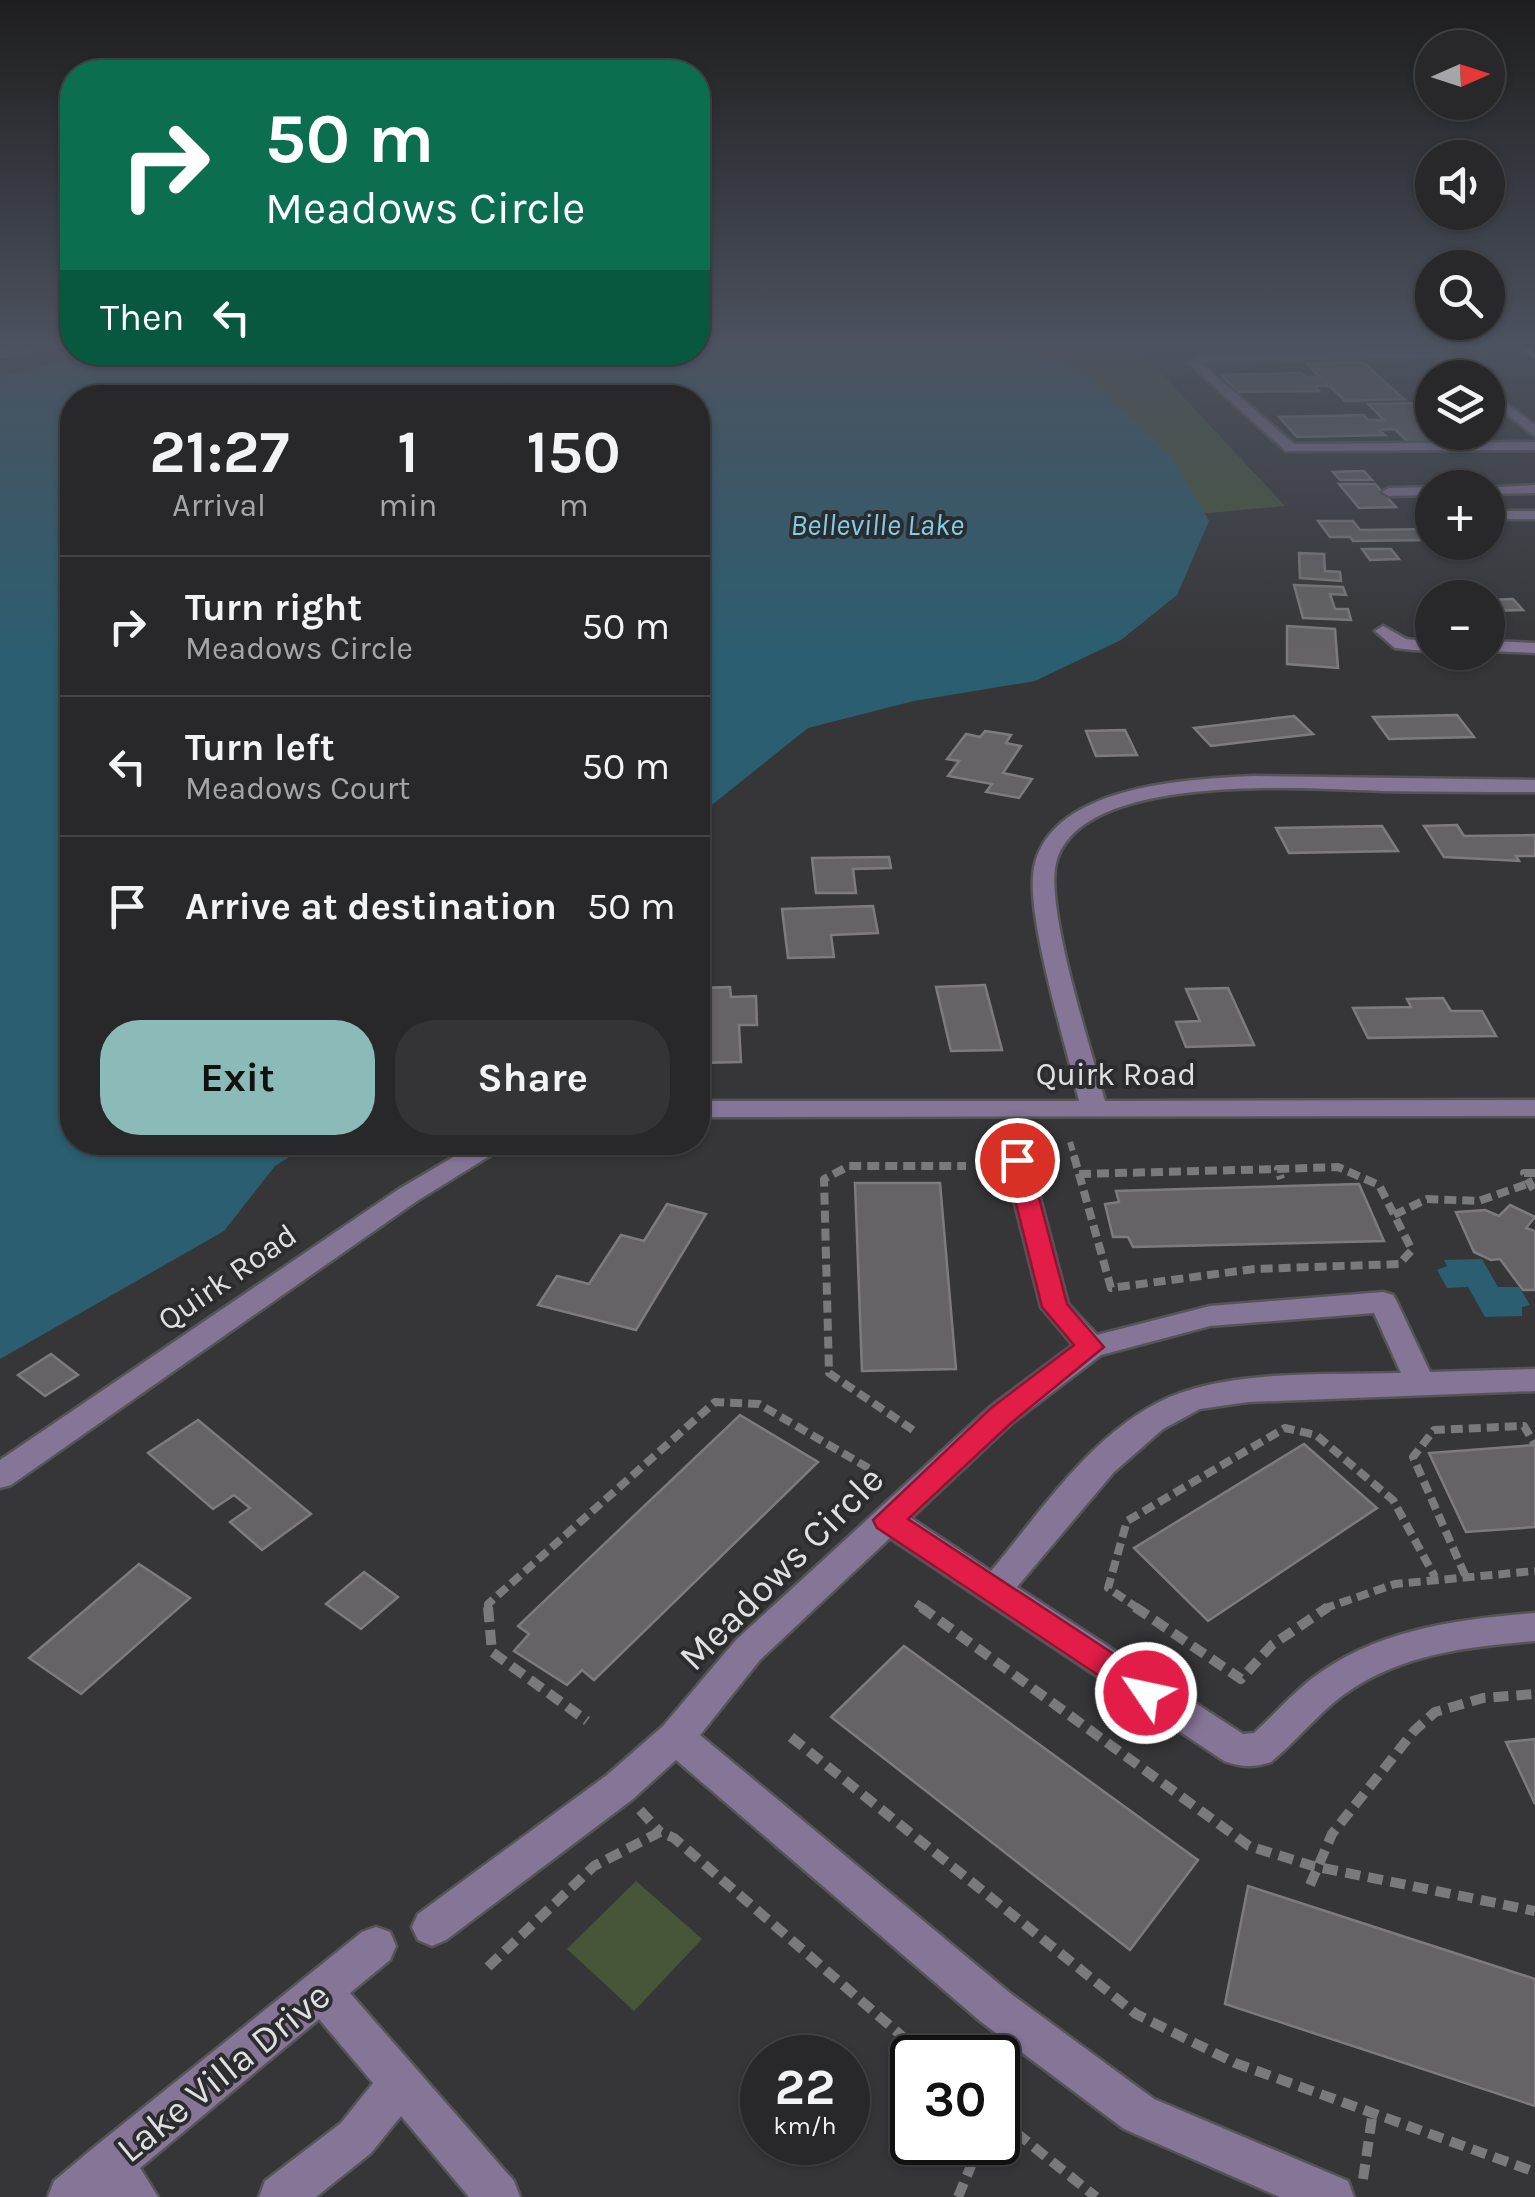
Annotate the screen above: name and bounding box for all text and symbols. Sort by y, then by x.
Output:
north arrow [1415,30,1505,120]
map controls [1415,30,1505,670]
text: 50 m [265,98,434,180]
icon: right [100,100,230,230]
button: sound [1415,140,1505,230]
text: Meadows Circle [265,182,585,234]
button: search [1415,250,1505,340]
icon: left [204,290,259,345]
text: Then [100,295,184,340]
button: layers [1415,360,1505,450]
text: 21:27 [149,417,289,487]
text: 1 [397,417,419,487]
text: 150 [526,417,621,487]
button: + [1415,470,1505,560]
text: Arrival [172,487,266,524]
text: min [378,487,437,524]
text: m [559,487,589,524]
water label: Belleville Lake [790,507,964,543]
button: − [1415,580,1505,670]
text: Turn right [185,585,362,630]
icon: right [100,599,155,654]
text: 50 m [581,604,670,649]
text: Meadows Circle [185,630,413,667]
text: Turn left [185,725,335,770]
icon: left [100,739,155,794]
text: 50 m [581,744,670,789]
text: Meadows Court [185,770,410,807]
icon: arrive [100,879,155,934]
text: Arrive at destination [185,884,557,929]
text: 50 m [587,884,675,929]
button: Exit [100,1020,375,1135]
button: Share [395,1020,670,1135]
street label: Quirk Road [1036,1056,1196,1093]
pin [975,1118,1060,1203]
icon: arrive [990,1133,1045,1188]
street label: Quirk Road [151,1216,304,1339]
street label: Meadows Circle [670,1457,893,1680]
position arrow [1094,1641,1198,1745]
street label: Lake Villa Drive [108,1973,339,2172]
speed limit sign: 30 [890,2035,1020,2165]
text: 22 [775,2058,835,2117]
text: km/h [773,2111,837,2140]

